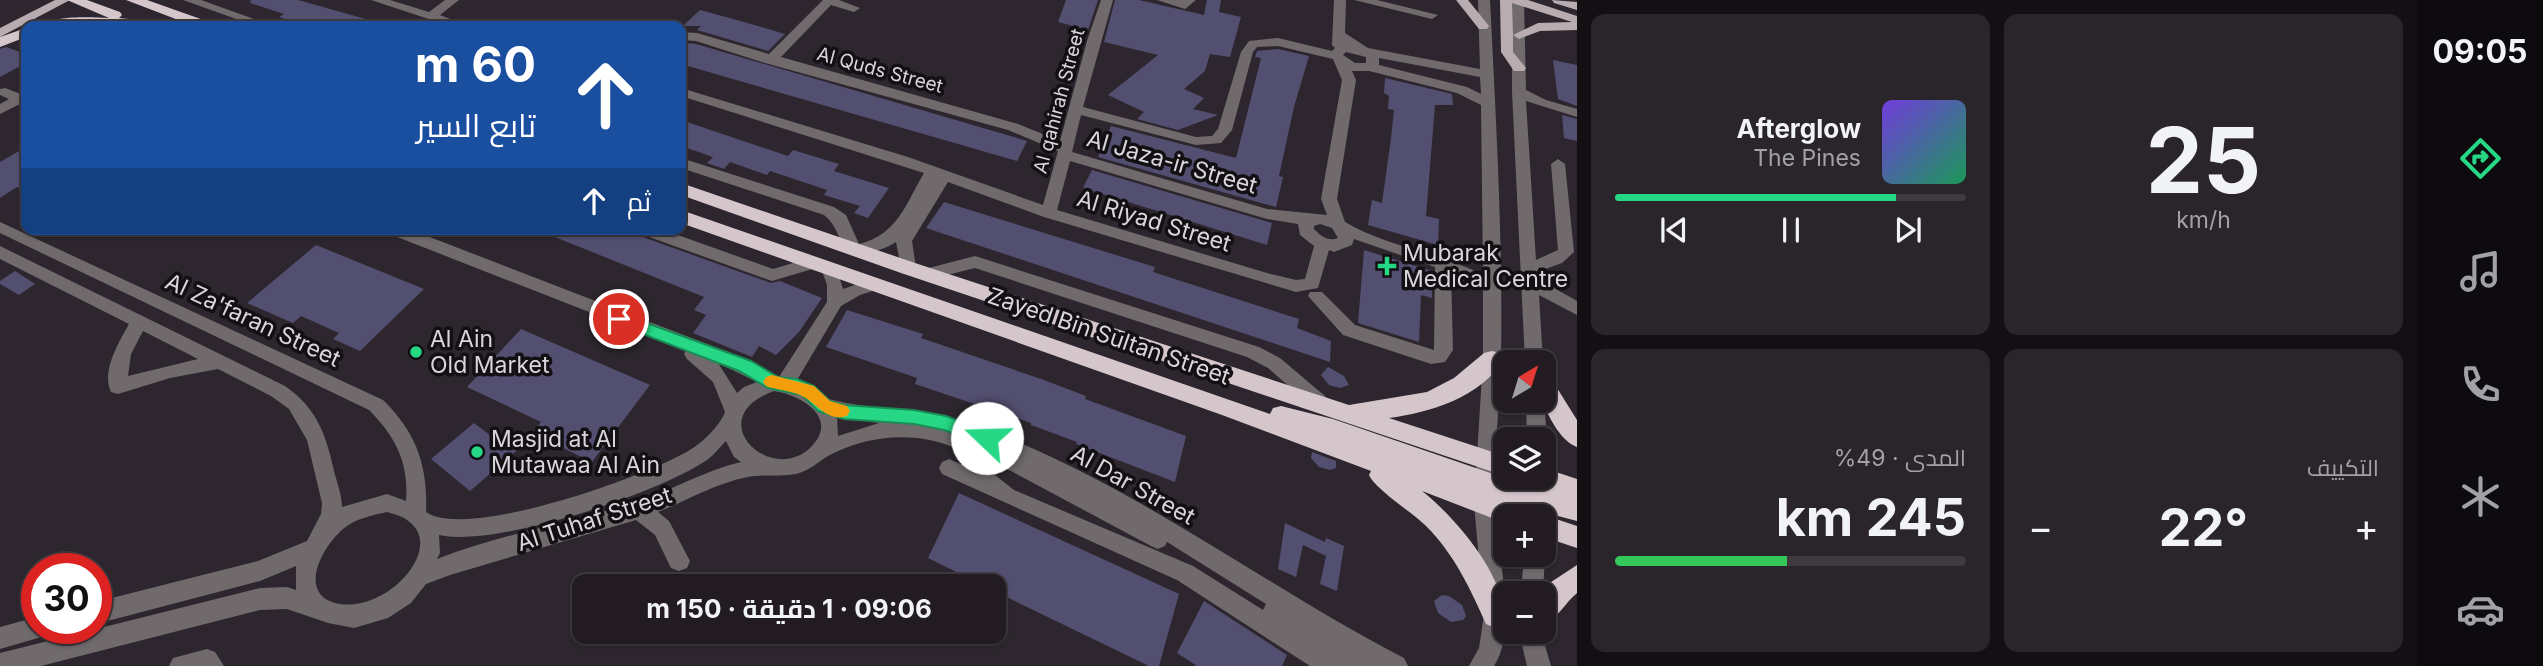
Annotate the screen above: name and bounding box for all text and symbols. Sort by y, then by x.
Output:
street label: Al qahirah Street [1029,26,1089,176]
text: 09:05 [2432,32,2528,71]
text: 60 m [415,35,536,94]
street label: Al Quds Street [815,42,945,98]
icon: ahead [560,49,651,140]
text: 25 [2146,105,2261,215]
text: تابع السير [416,106,536,145]
text: Afterglow [1737,113,1861,144]
street label: Al Jaza-ir Street [1084,124,1261,200]
icon: directions [2456,134,2505,183]
text: The Pines [1753,144,1861,172]
icon: ahead [575,182,613,220]
street label: Al Riyad Street [1074,184,1235,258]
text: ثم [627,186,651,217]
text: km/h [2176,206,2231,234]
icon: previous [1655,211,1693,249]
icon: pause [1772,211,1810,249]
icon: next [1889,211,1927,249]
place label: Mubarak Medical Centre [1403,239,1568,293]
icon: music [2456,247,2505,296]
marker: Mubarak Medical Centre [1377,256,1397,276]
street label: Al Za'faran Street [161,267,345,373]
street label: Zayed Bin Sultan Street [984,281,1234,391]
pin [589,289,649,349]
icon: arrive [600,300,638,338]
place label: Al Ain Old Market [430,325,550,379]
marker: Al Ain Old Market [408,344,424,360]
north arrow [1493,350,1556,413]
map controls [1493,350,1556,644]
icon: phone [2456,360,2505,409]
position arrow [950,401,1024,475]
place label: Masjid at Al Mutawaa Al Ain [491,425,660,479]
button: layers [1493,427,1556,490]
street label: Al Dar Street [1066,439,1200,531]
marker: Masjid at Al Mutawaa Al Ain [469,444,485,460]
text: المدى · 49% [1834,444,1966,472]
text: التكييف [2307,454,2379,482]
icon: climate [2456,472,2505,521]
street label: Al Tuhaf Street [513,481,675,557]
text: 245 km [1776,486,1966,549]
text: 22° [2159,496,2248,559]
button: + [1493,504,1556,567]
text: − [2028,504,2053,550]
text: + [2354,504,2379,550]
speed limit sign: 30 [21,553,112,644]
button: − [1493,581,1556,644]
icon: car [2456,585,2505,634]
text: 09:06 · 1 دقيقة · 150 m [646,593,932,624]

